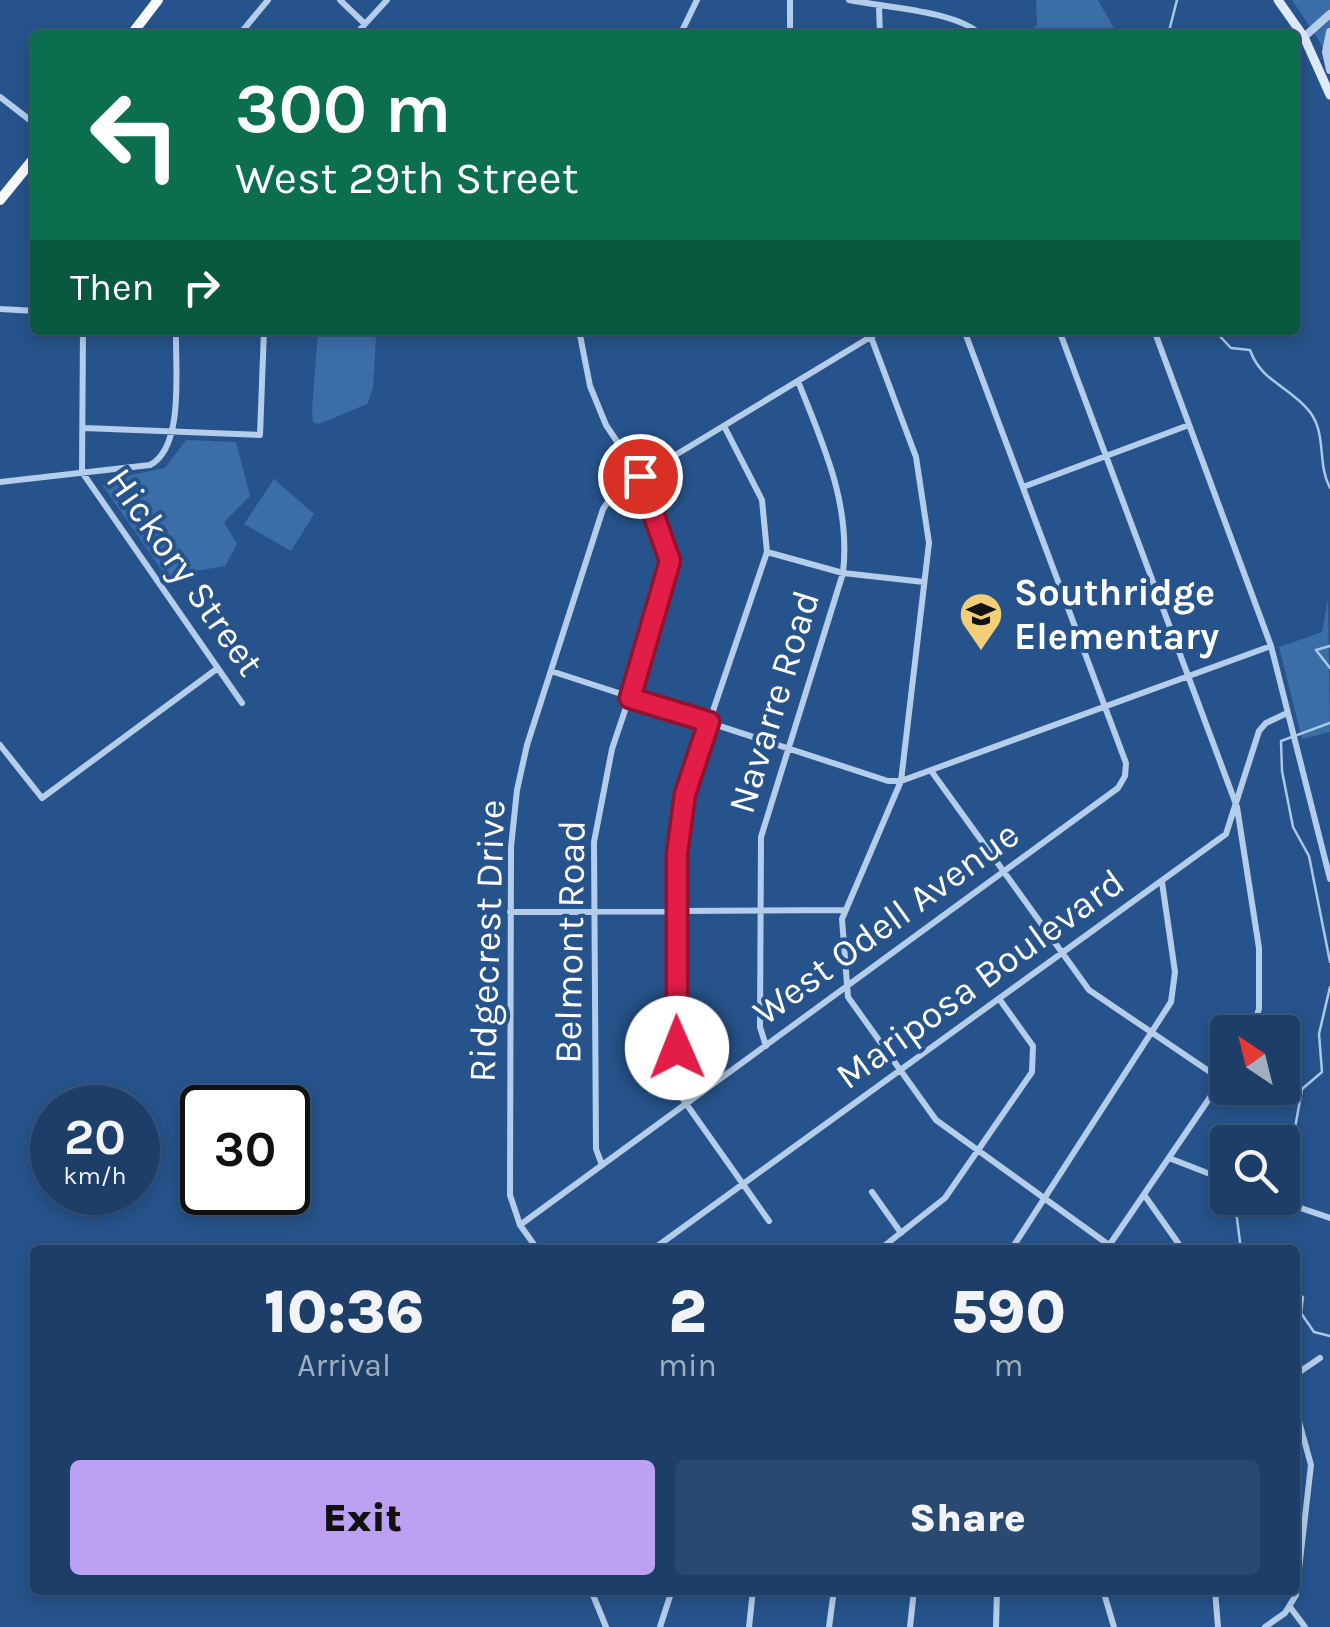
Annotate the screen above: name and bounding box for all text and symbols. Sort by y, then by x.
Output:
text: 300 m [235,68,451,150]
icon: left [70,70,200,200]
text: West 29th Street [235,152,579,204]
icon: right [174,260,229,315]
text: Then [70,265,154,310]
pin [598,434,683,519]
icon: arrive [613,449,668,504]
street label: Hickory Street [97,459,273,685]
place label: Southridge Elementary [1014,570,1219,659]
street label: Navarre Road [719,585,829,819]
school or university icon: Southridge Elementary [958,591,1004,652]
street label: Ridgecrest Drive [460,799,514,1083]
street label: West Odell Avenue [744,811,1028,1035]
street label: Belmont Road [545,820,595,1064]
street label: Mariposa Boulevard [827,859,1133,1099]
position arrow [625,996,729,1100]
north arrow [1210,1015,1300,1105]
map controls [1210,1015,1300,1215]
speed limit sign: 30 [180,1085,310,1215]
text: 20 [64,1108,126,1167]
button: search [1210,1125,1300,1215]
text: km/h [63,1161,127,1190]
text: 10:36 [264,1277,424,1347]
text: 2 [669,1277,706,1347]
text: 590 [951,1277,1066,1347]
text: Arrival [297,1347,391,1384]
text: min [658,1347,717,1384]
text: m [993,1347,1023,1384]
button: Exit [70,1460,655,1575]
button: Share [675,1460,1260,1575]

